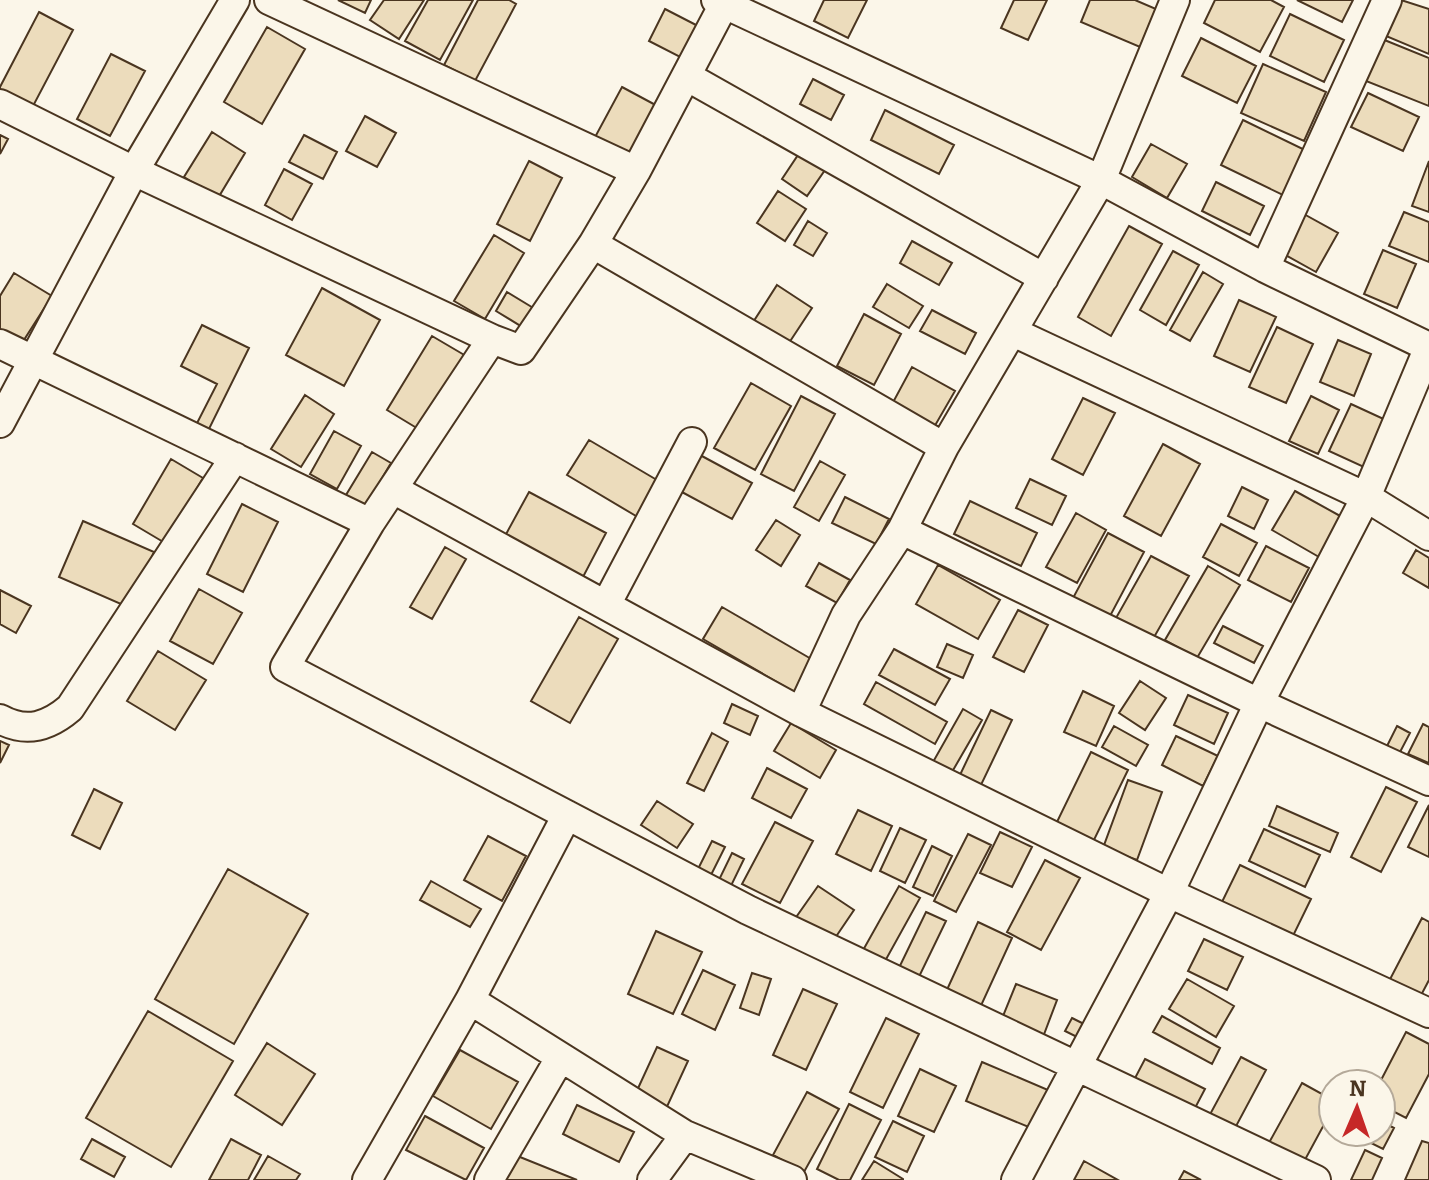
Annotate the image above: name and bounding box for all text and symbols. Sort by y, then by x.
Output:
north arrow [1317,1068,1397,1148]
text: N [1349,1075,1367,1102]

